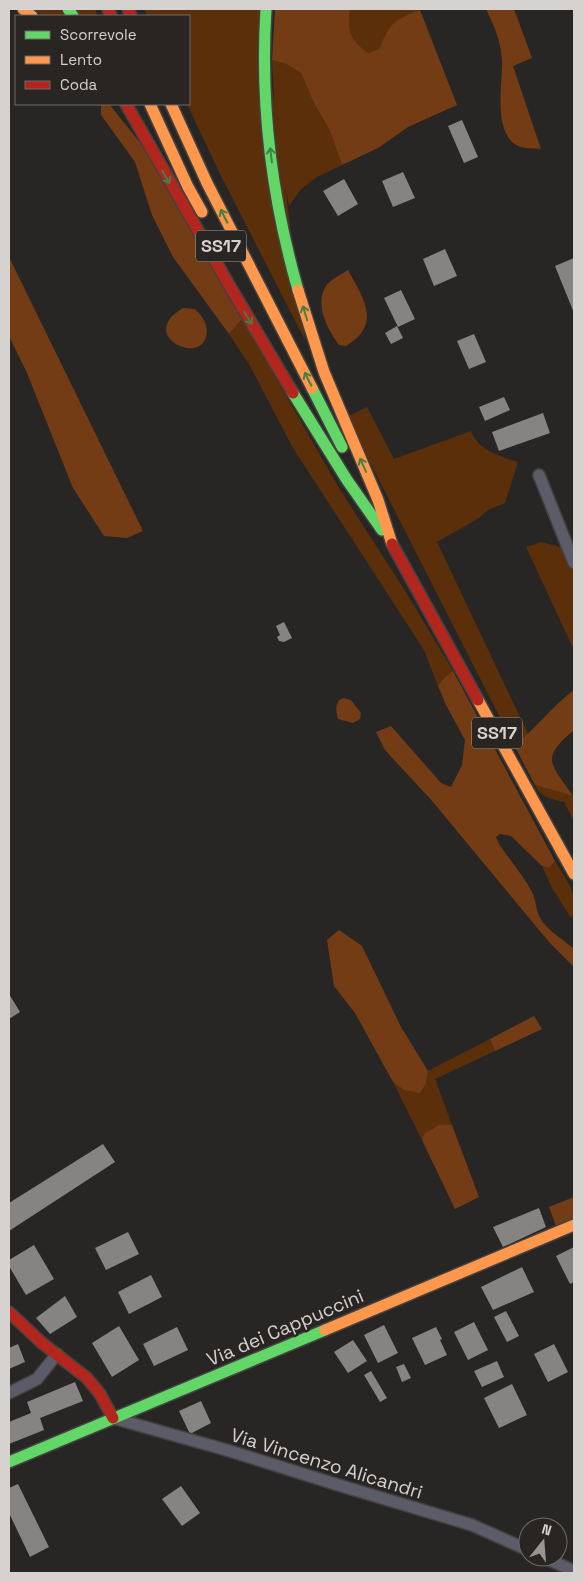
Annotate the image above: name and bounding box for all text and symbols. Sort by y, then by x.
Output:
legend [15,15,190,105]
text: Scorrevole [60,25,137,44]
text: Lento [60,50,102,69]
text: Coda [60,75,98,94]
one-way arrow [266,147,276,163]
one-way arrow [162,169,172,184]
one-way arrow [219,209,228,224]
road number: SS17 [196,230,246,262]
one-way arrow [300,306,310,322]
one-way arrow [243,310,253,324]
one-way arrow [303,372,313,387]
one-way arrow [357,458,367,473]
road number: SS17 [472,718,522,748]
street label: Via dei Cappuccini [203,1283,367,1372]
street label: Via Vincenzo Alicandri [228,1422,426,1505]
north arrow [518,1517,568,1567]
text: N [540,1520,554,1540]

